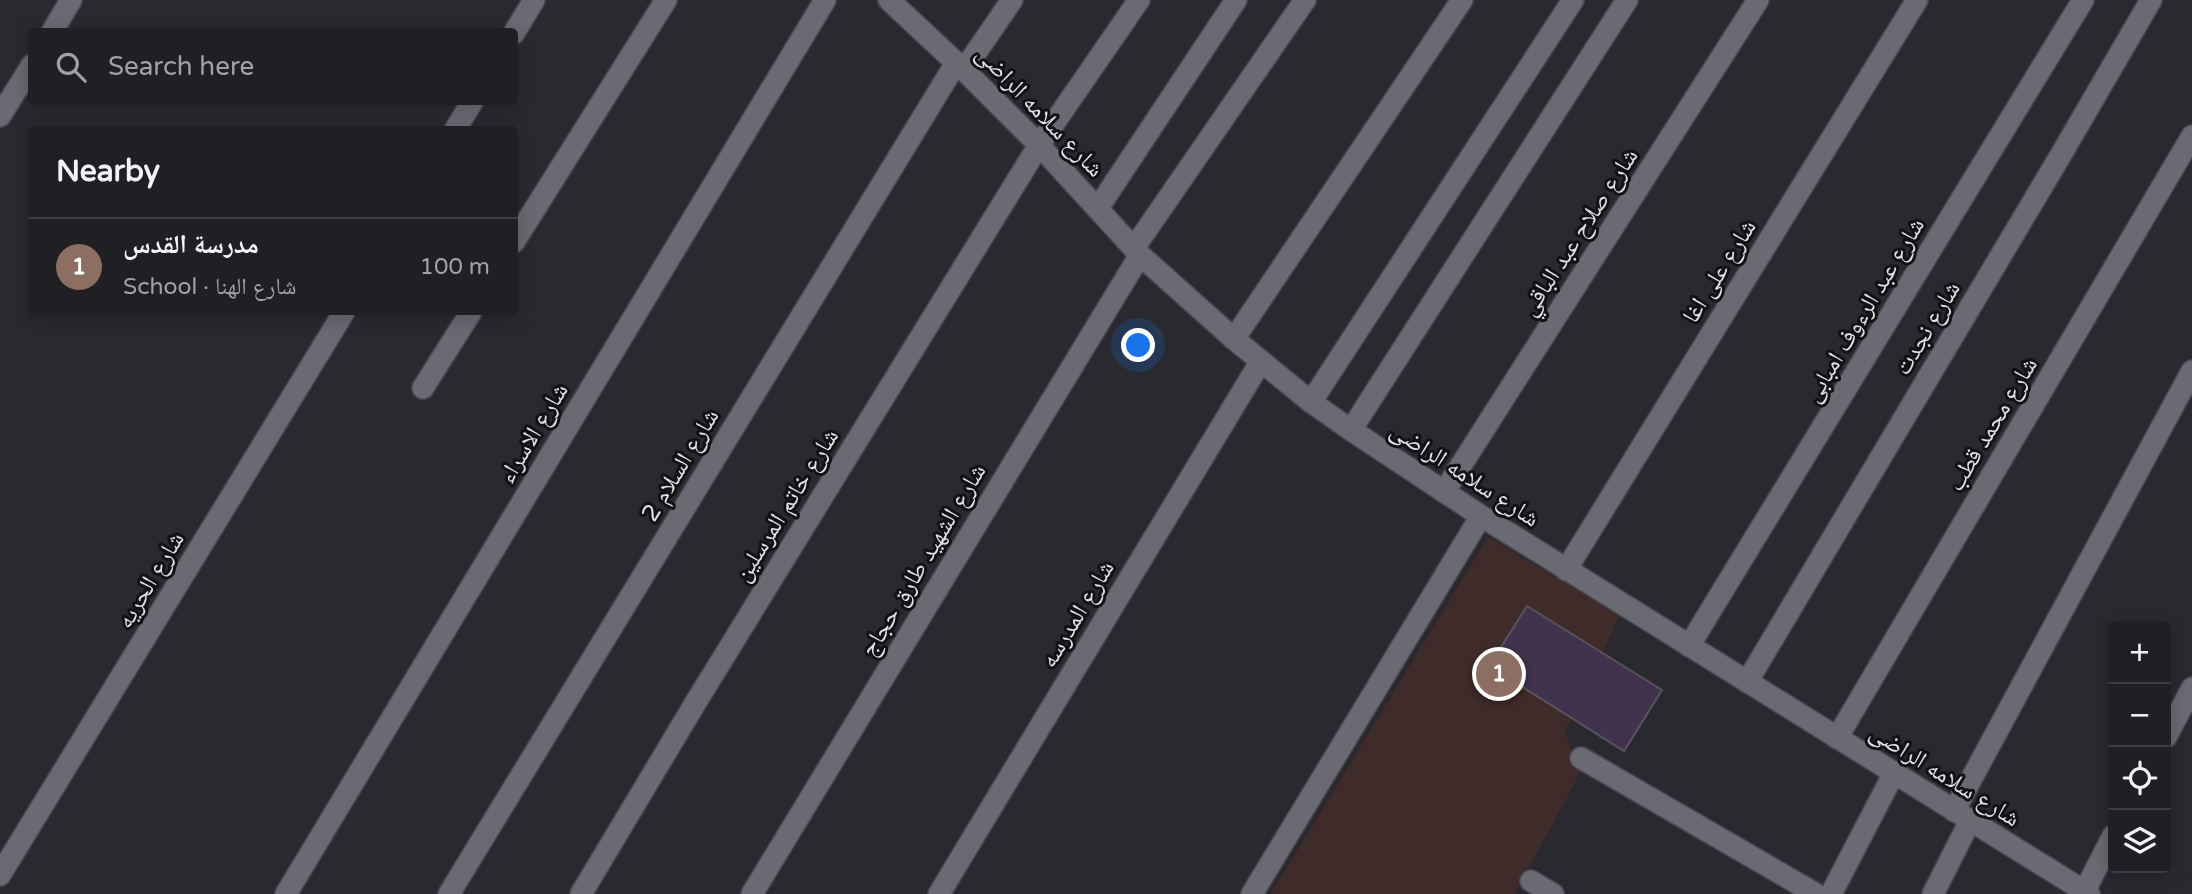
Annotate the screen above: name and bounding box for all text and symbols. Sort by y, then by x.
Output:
search box [28,28,518,105]
street label: شارع سلامه الراضى [970,39,1110,183]
icon: search [52,48,90,86]
text: Search here [108,51,254,82]
street label: شارع صلاح عبد الباقي [1514,143,1648,324]
text: Nearby [56,153,160,190]
street label: شارع عبد الرءوف امبابى [1798,213,1931,408]
street label: شارع على اغا [1676,214,1763,328]
text: مدرسة القدس [123,229,259,260]
text: 1 [72,253,86,281]
text: 100 m [420,253,490,281]
text: School · شارع الهنا [123,273,296,301]
street label: شارع نجدت [1888,276,1967,380]
your location [1121,328,1155,362]
street label: شارع محمد قطب [1941,352,2044,496]
street label: شارع الاسراء [492,378,575,489]
street label: شارع السلام 2 [635,404,726,527]
street label: شارع سلامه الراضى [1385,415,1545,533]
street label: شارع خاتم المرسلين [728,423,846,588]
street label: شارع الشهيد طارق حجاج [854,459,992,662]
street label: شارع الحريه [110,527,191,634]
street label: شارع المدرسه [1034,555,1121,673]
map controls [2108,621,2171,873]
button: + [2108,621,2171,684]
pin: 1 [1476,648,1522,700]
button: − [2108,684,2171,747]
street label: شارع سلامه الراضى [1864,718,2025,833]
button: locate [2108,747,2171,810]
button: layers [2108,810,2171,873]

